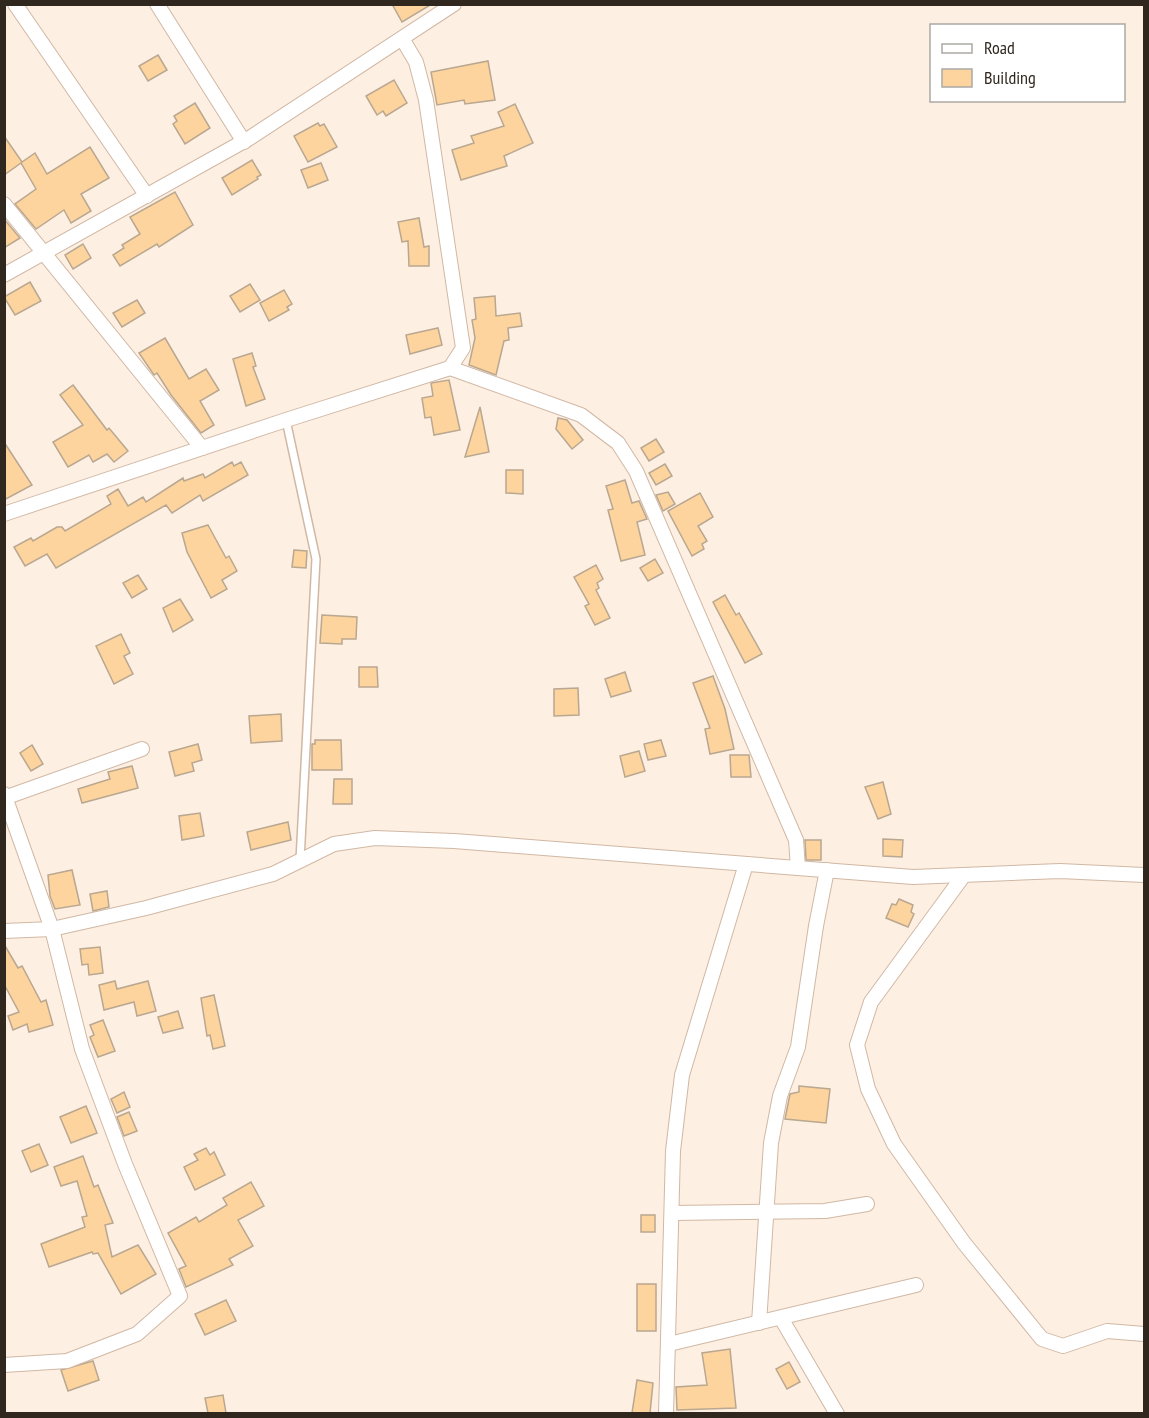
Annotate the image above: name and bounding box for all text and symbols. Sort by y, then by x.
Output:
legend [930,24,1125,102]
text: Road [984,36,1015,59]
text: Building [984,66,1036,89]

